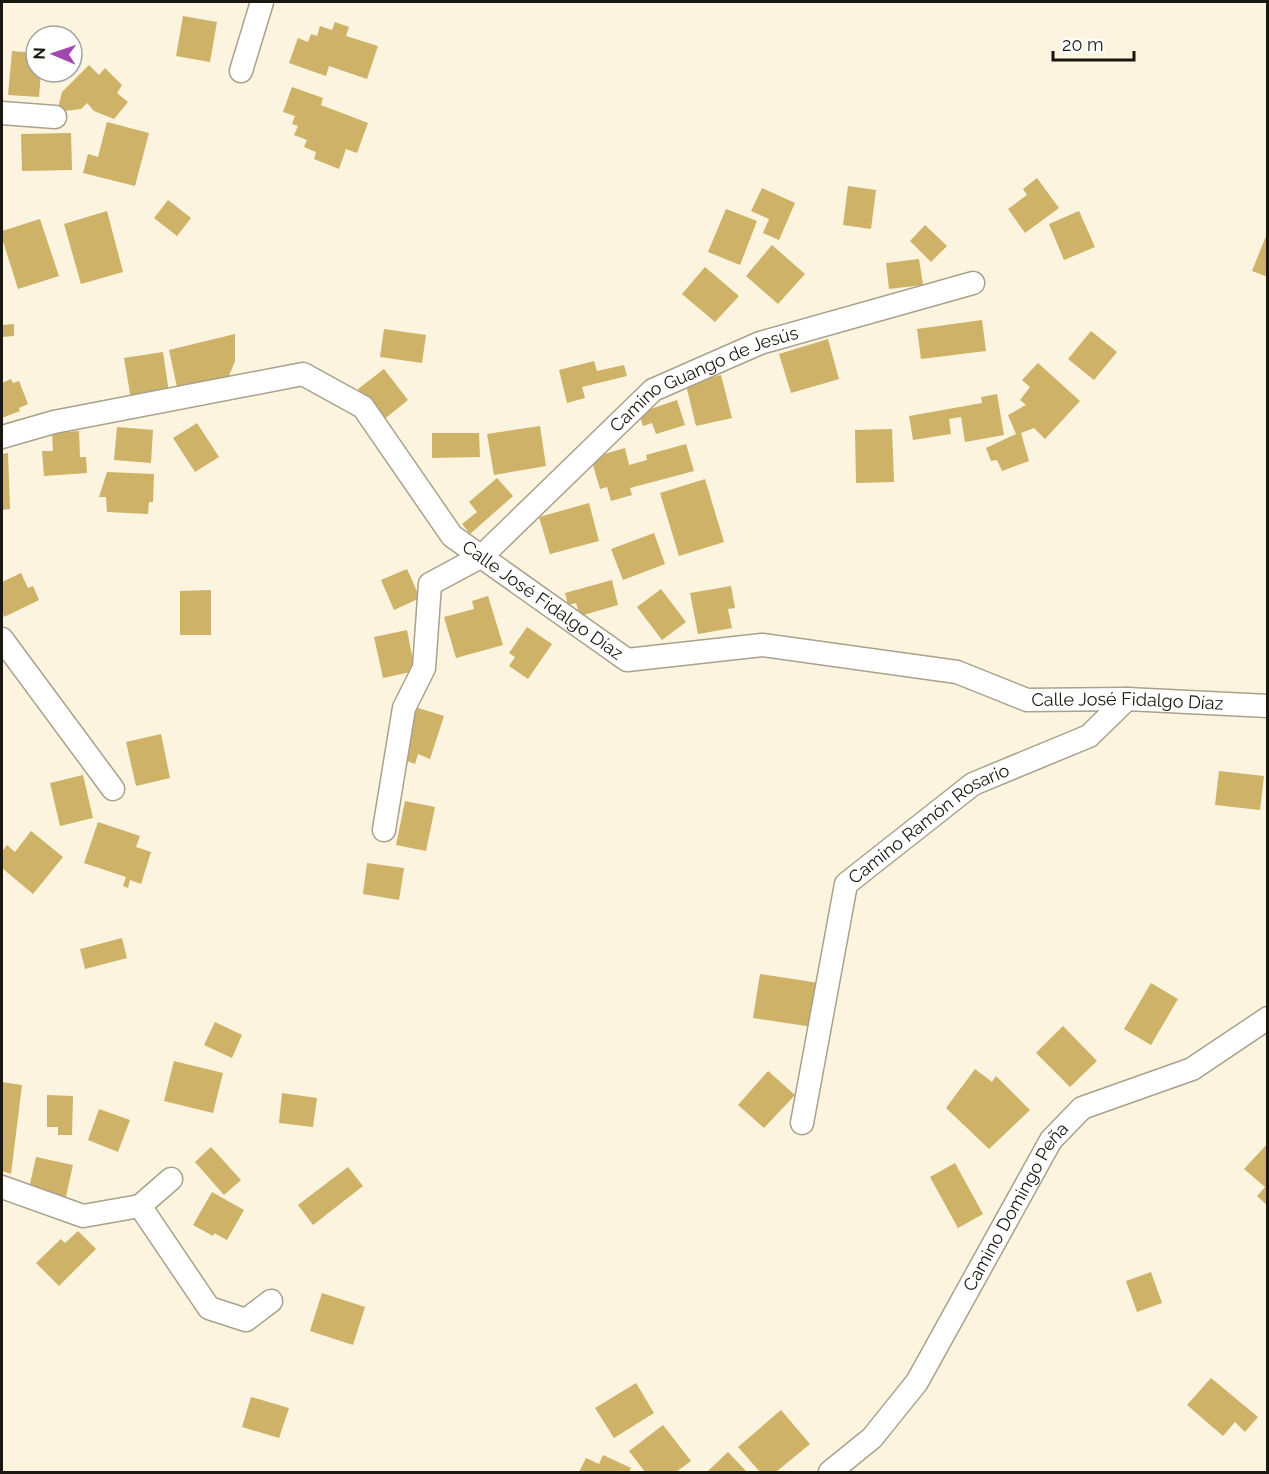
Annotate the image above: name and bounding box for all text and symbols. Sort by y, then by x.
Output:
north arrow [24,24,84,84]
scale bar [1053,24,1134,62]
text: 20 m [1062,34,1104,55]
text: N [30,47,49,60]
street label: Camino Guango de Jesús [605,322,801,436]
street label: Calle José Fidalgo Díaz [458,536,628,664]
street label: Calle José Fidalgo Díaz [1031,688,1224,714]
street label: Camino Ramón Rosario [844,759,1012,888]
street label: Camino Domingo Peña [958,1118,1072,1295]

